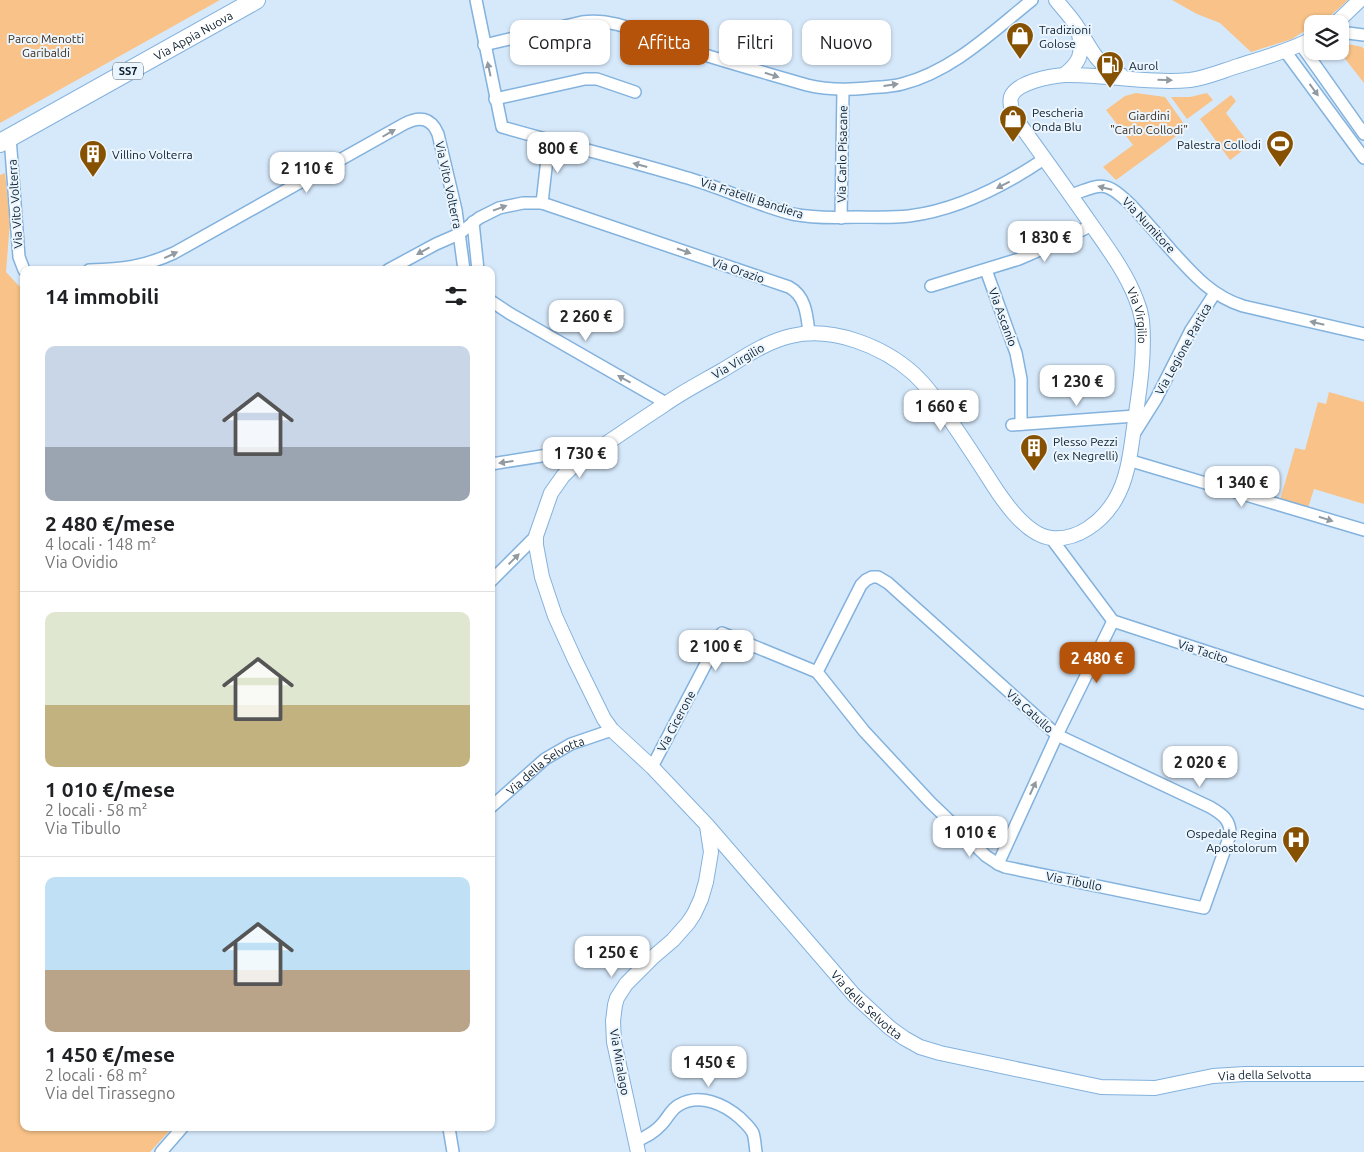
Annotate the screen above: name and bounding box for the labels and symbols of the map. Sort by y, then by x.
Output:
street label: Via Appia Nuova [151,8,235,62]
shop icon: Tradizioni Golose [1005,21,1035,60]
place label: Tradizioni Golose [1039,23,1091,50]
park label: Parco Menotti Garibaldi [8,32,84,59]
fuel station icon: Aurol [1095,50,1125,89]
place label: Aurol [1129,59,1158,72]
one-way arrow [485,61,493,76]
road number: SS7 [113,62,143,80]
one-way arrow [764,71,779,79]
one-way arrow [1157,76,1173,84]
one-way arrow [884,81,900,89]
one-way arrow [1309,83,1319,97]
shop icon: Pescheria Onda Blu [998,104,1028,143]
street label: Via Carlo Pisacane [835,105,849,203]
place label: Pescheria Onda Blu [1032,106,1083,133]
park label: Giardini "Carlo Collodi" [1110,109,1188,136]
one-way arrow [382,128,395,137]
sports icon: Palestra Collodi [1265,129,1295,168]
pin: 800 € [523,132,593,174]
place label: Palestra Collodi [1177,138,1261,151]
building icon: Villino Volterra [78,139,108,178]
street label: Via Vito Volterra [433,140,465,230]
place label: Villino Volterra [112,148,193,161]
pin: 2 110 € [261,152,353,194]
street label: Via Vito Volterra [5,159,25,249]
one-way arrow [632,160,647,168]
street label: Via Fratelli Bandiera [699,175,805,221]
one-way arrow [995,181,1010,189]
one-way arrow [1097,184,1113,192]
street label: Via Numitore [1120,194,1178,256]
one-way arrow [493,204,508,212]
pin: 1 830 € [999,220,1091,263]
one-way arrow [416,247,431,255]
one-way arrow [677,248,692,256]
one-way arrow [164,250,178,258]
street label: Via Orazio [710,255,766,285]
street label: Via Virgilio [1125,285,1149,344]
street label: Via Ascanio [986,286,1020,348]
pin: 2 260 € [540,300,632,342]
street label: Via Legione Partica [1152,301,1214,397]
one-way arrow [1309,319,1324,327]
street label: Via Virgilio [710,341,766,381]
pin: 1 230 € [1031,364,1123,407]
one-way arrow [616,375,631,383]
pin: 1 660 € [895,390,987,432]
building icon: Plesso Pezzi (ex Negrelli) [1019,433,1049,472]
place label: Plesso Pezzi (ex Negrelli) [1053,435,1118,463]
pin: 1 730 € [534,436,626,479]
one-way arrow [497,458,513,466]
pin: 1 340 € [1196,466,1288,508]
one-way arrow [1319,515,1334,523]
one-way arrow [508,553,520,565]
pin: 2 100 € [670,630,762,672]
street label: Via Tacito [1176,637,1230,665]
pin: 2 480 € [1051,642,1143,684]
street label: Via Catullo [1004,687,1056,735]
street label: Via Cicerone [654,688,698,754]
street label: Via della Selvotta [503,734,586,797]
pin: 2 020 € [1154,746,1246,788]
one-way arrow [1029,781,1037,795]
pin: 1 010 € [924,816,1016,858]
hospital icon: Ospedale Regina Apostolorum [1281,825,1311,864]
place label: Ospedale Regina Apostolorum [1186,827,1277,854]
street label: Via Tibullo [1045,869,1103,893]
pin: 1 250 € [566,936,658,978]
street label: Via della Selvotta [829,967,905,1041]
street label: Via Miralago [608,1028,632,1096]
pin: 1 450 € [663,1046,755,1088]
street label: Via della Selvotta [1218,1068,1311,1082]

